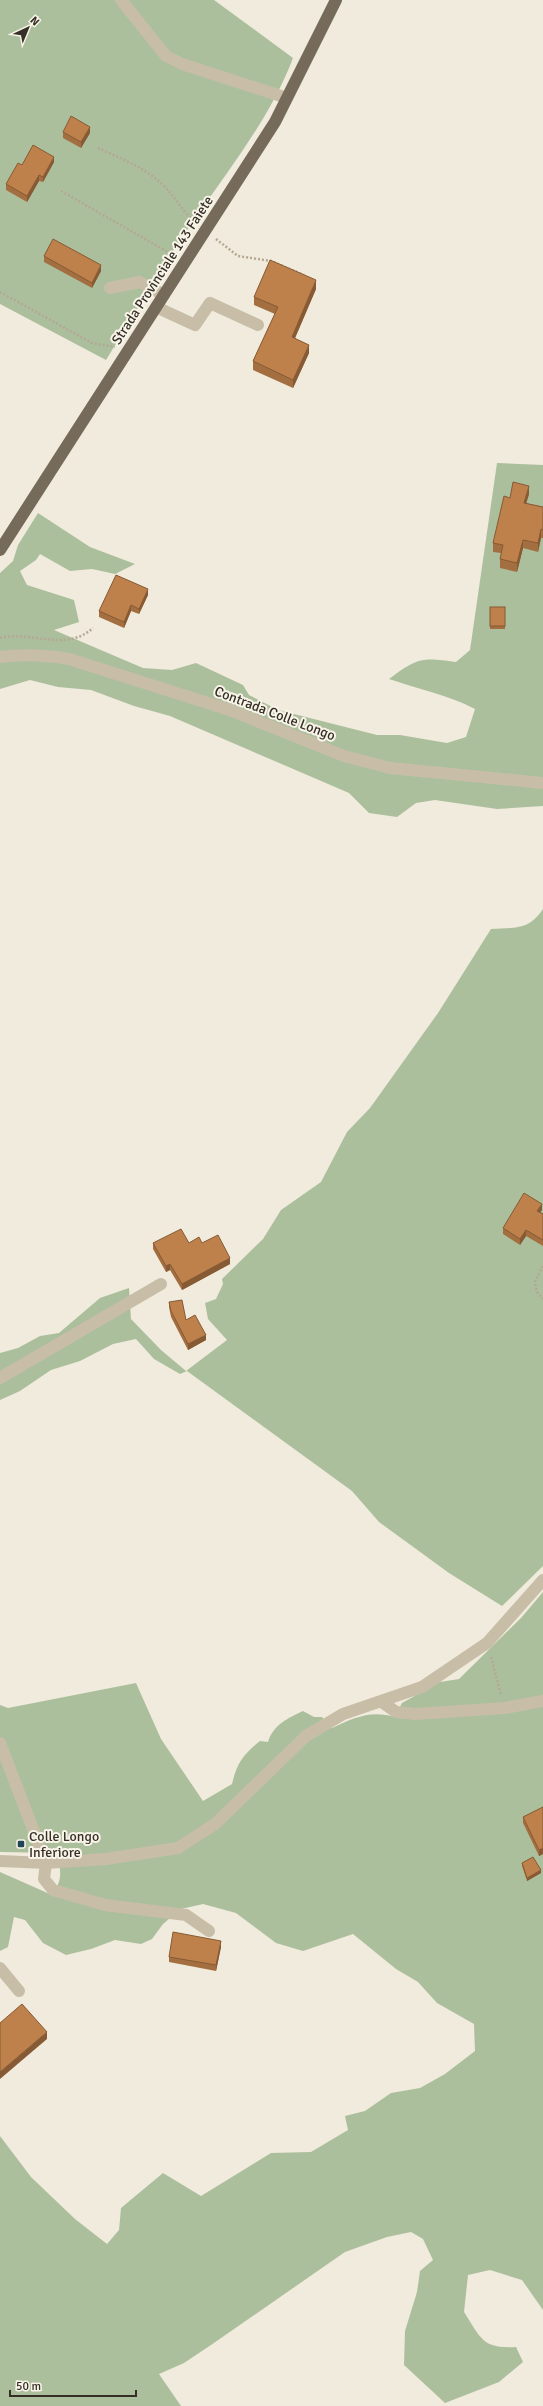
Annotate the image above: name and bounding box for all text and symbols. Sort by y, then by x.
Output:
north arrow [8,8,48,48]
text: N [27,14,42,29]
street label: Strada Provinciale 143 Faiete [108,193,217,348]
street label: Contrada Colle Longo [212,683,338,744]
place label: Colle Longo Inferiore [29,1828,99,1861]
marker: Colle Longo Inferiore [16,1839,26,1849]
scale bar [10,2372,136,2398]
text: 50 m [16,2379,41,2394]

